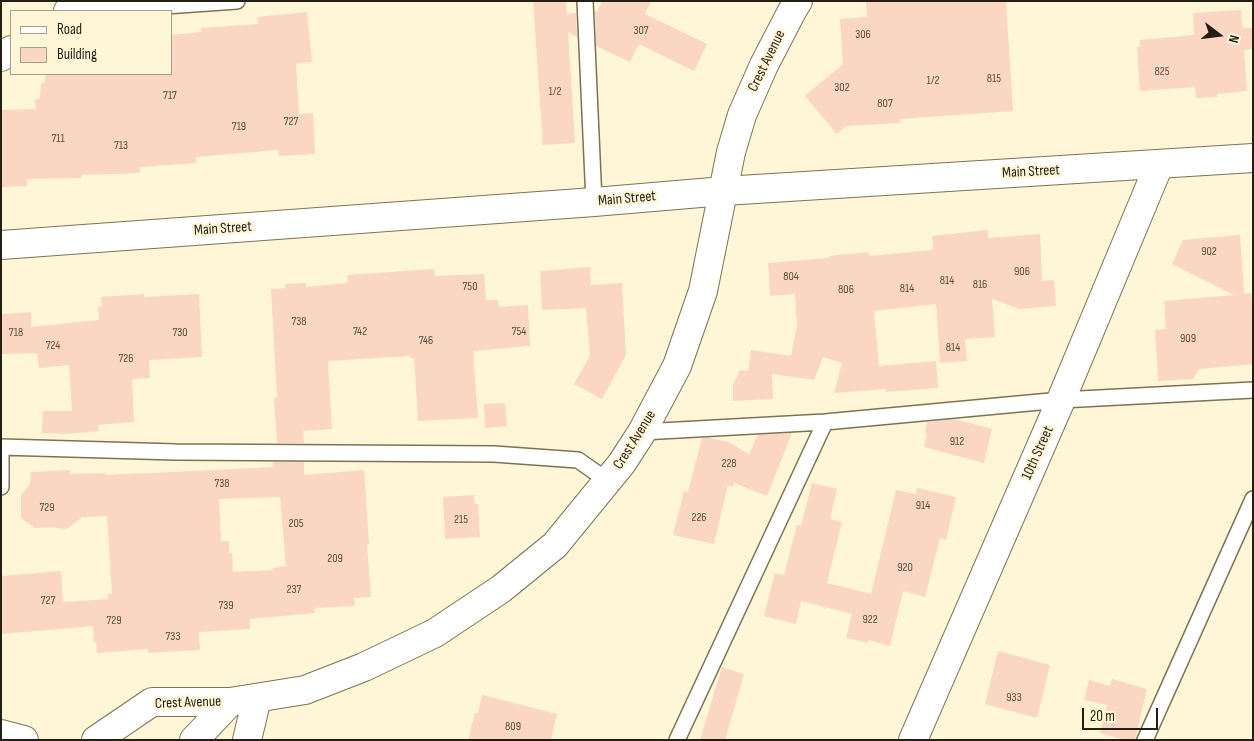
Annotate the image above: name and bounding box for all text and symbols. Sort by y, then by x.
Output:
legend [10,10,172,75]
north arrow [1194,10,1244,60]
text: Road [57,20,82,39]
house number: 307 [633,24,649,38]
street label: Crest Avenue [744,27,790,95]
house number: 306 [855,28,871,42]
text: N [1225,33,1243,45]
text: Building [57,45,97,64]
house number: 825 [1154,65,1170,79]
house number: 815 [987,72,1001,86]
house number: 1/2 [927,74,939,88]
house number: 302 [834,81,850,95]
house number: 1/2 [549,85,561,99]
house number: 717 [163,89,177,103]
house number: 807 [877,97,893,111]
house number: 727 [284,115,298,129]
house number: 719 [232,120,246,134]
house number: 711 [51,132,65,146]
house number: 713 [114,139,128,153]
street label: Main Street [1002,161,1060,183]
street label: Main Street [597,188,657,210]
street label: Main Street [193,218,253,240]
house number: 902 [1201,245,1217,259]
house number: 906 [1014,265,1030,279]
house number: 804 [783,270,799,284]
house number: 814 [940,274,954,288]
house number: 816 [973,278,987,292]
house number: 750 [463,280,477,294]
house number: 814 [900,282,914,296]
house number: 806 [838,283,854,297]
house number: 738 [291,315,307,329]
house number: 742 [353,325,367,339]
house number: 754 [512,325,526,339]
house number: 718 [9,326,23,340]
house number: 730 [172,326,188,340]
house number: 909 [1180,332,1196,346]
house number: 746 [419,334,433,348]
house number: 724 [46,339,60,353]
house number: 814 [946,341,960,355]
house number: 726 [119,352,133,366]
street label: Crest Avenue [610,407,660,473]
street label: 10th Street [1018,423,1058,483]
house number: 912 [950,435,964,449]
house number: 228 [721,457,737,471]
house number: 738 [214,477,230,491]
house number: 914 [916,499,930,513]
house number: 729 [39,501,55,515]
house number: 226 [691,511,707,525]
house number: 215 [454,513,468,527]
house number: 205 [288,517,304,531]
house number: 209 [327,552,343,566]
house number: 920 [897,561,913,575]
house number: 237 [287,583,301,597]
house number: 727 [41,594,55,608]
house number: 739 [218,599,234,613]
house number: 922 [862,613,878,627]
house number: 729 [106,614,122,628]
house number: 733 [166,630,180,644]
house number: 933 [1006,691,1022,705]
street label: Crest Avenue [155,693,221,713]
scale bar [1084,698,1160,730]
text: 20 m [1090,707,1115,726]
house number: 809 [505,720,521,734]

